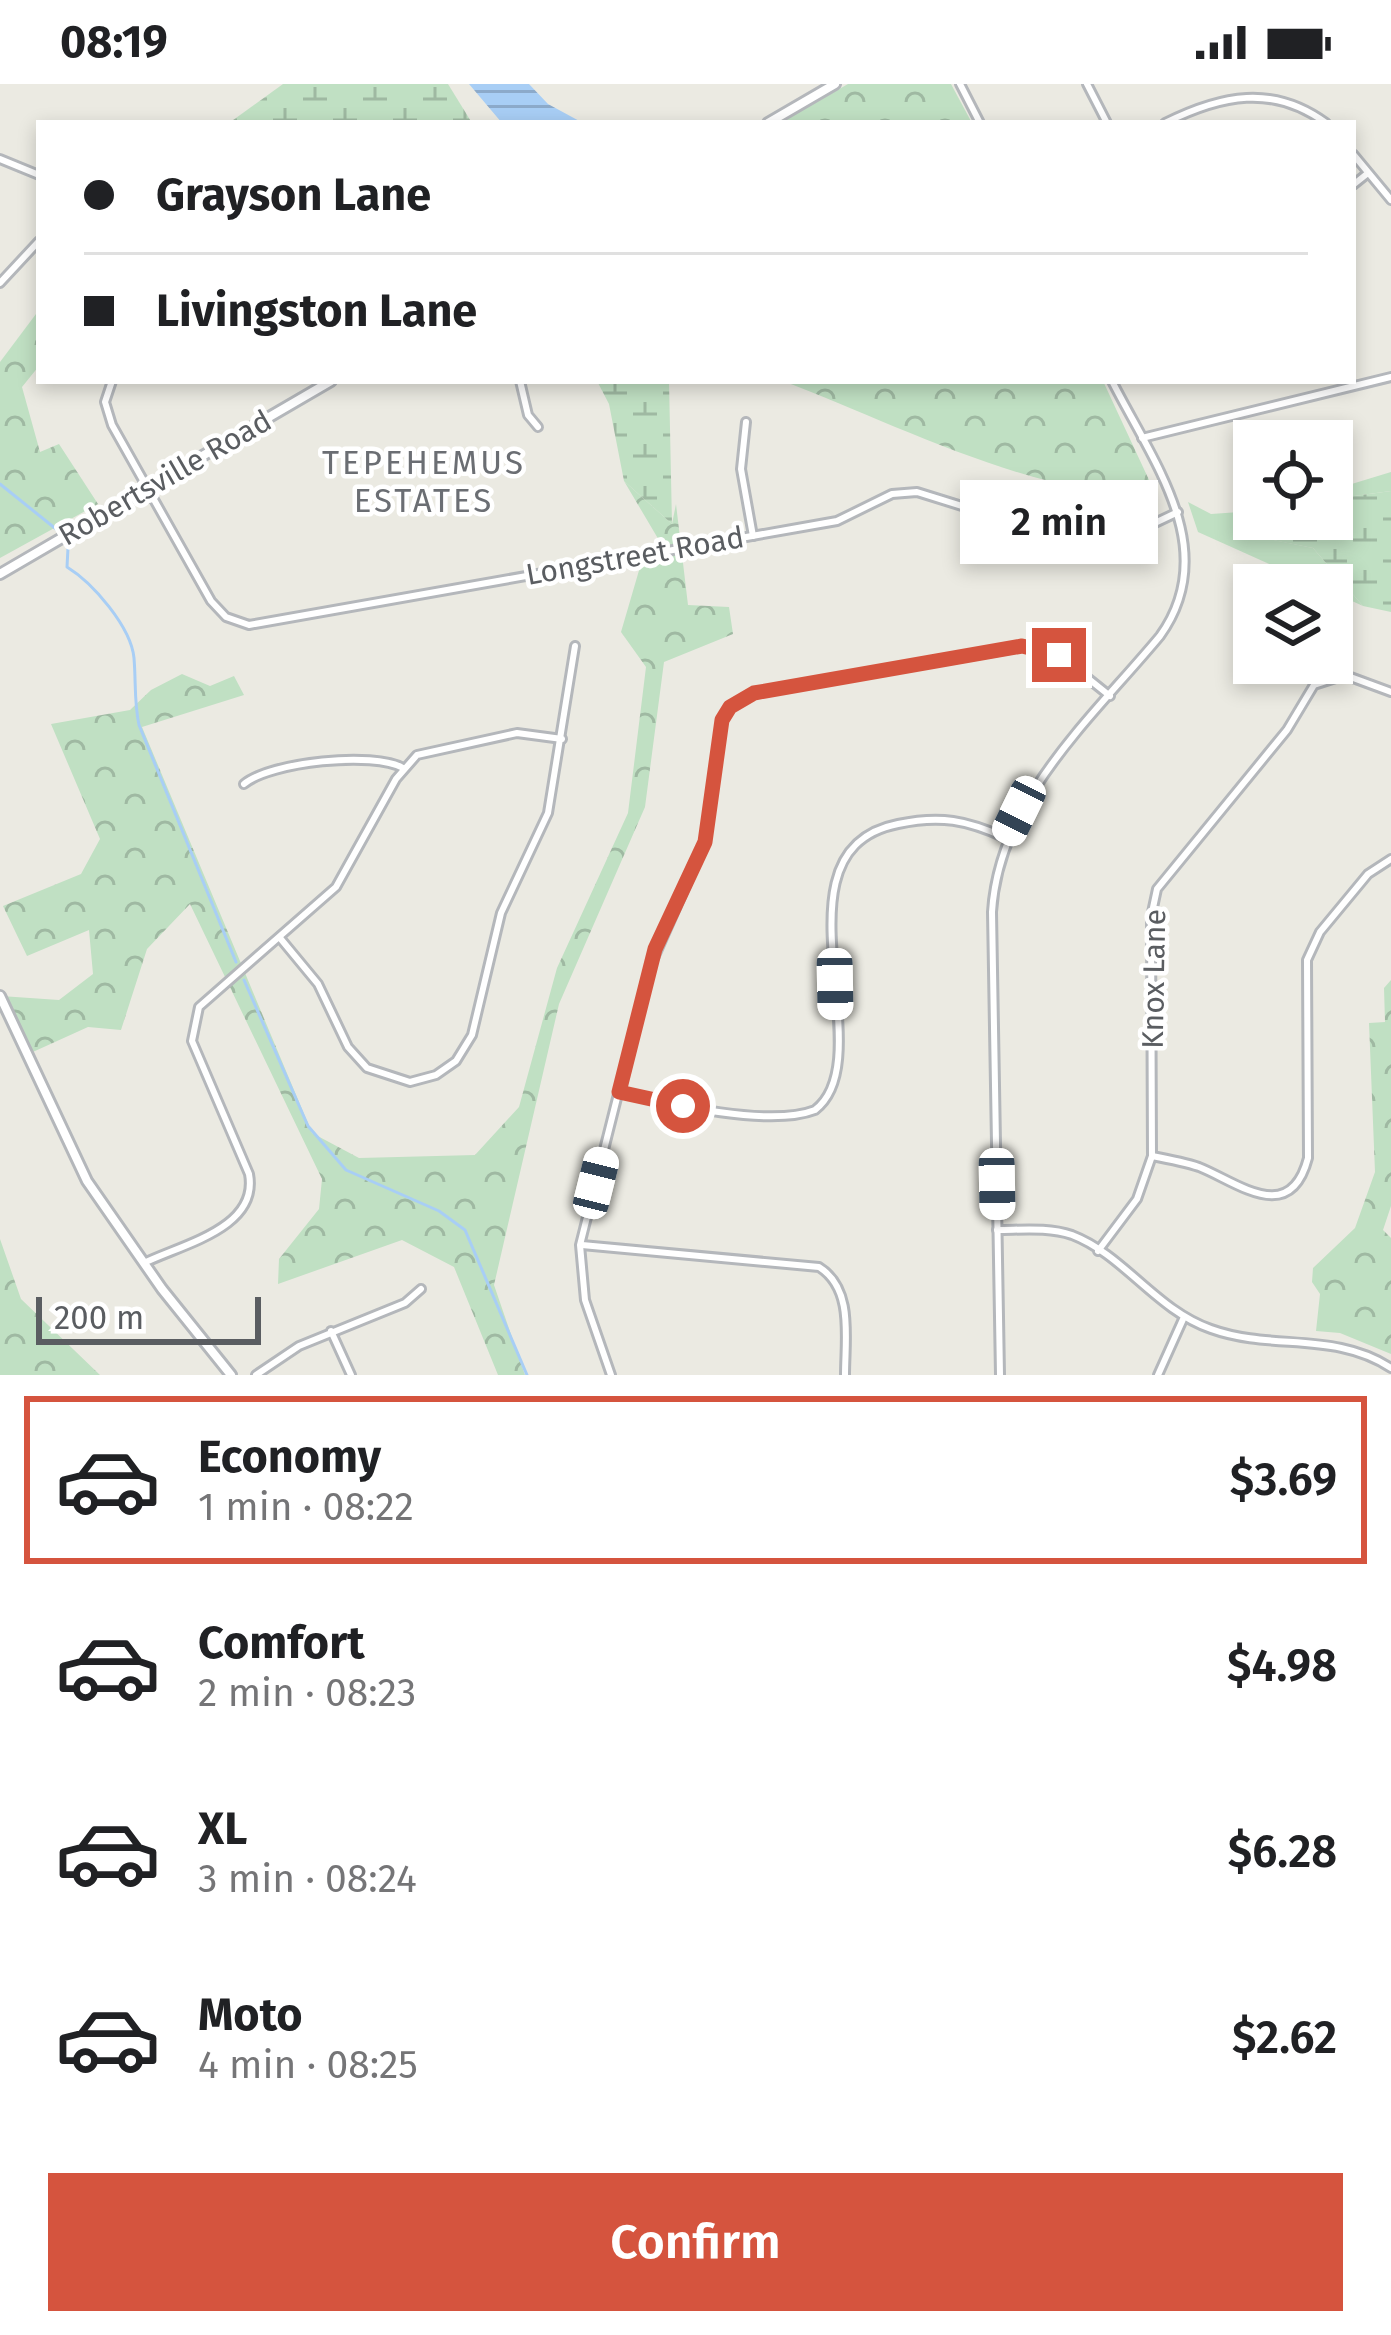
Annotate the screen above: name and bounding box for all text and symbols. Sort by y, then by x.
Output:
text: 08:19 [60,15,168,69]
text: Grayson Lane [156,168,431,222]
text: Livingston Lane [156,284,477,338]
street label: Robertsville Road [52,403,278,553]
map controls [1233,420,1353,684]
button: locate [1233,420,1353,540]
district label: TEPEHEMUS ESTATES [322,443,526,521]
callout: 2 min [960,481,1158,565]
text: 2 min [1011,499,1107,545]
street label: Longstreet Road [523,519,747,593]
button: layers [1233,564,1353,684]
route end [1032,628,1086,682]
car [987,771,1051,851]
street label: Knox Lane [1135,909,1173,1049]
car [816,948,854,1020]
route start [656,1079,710,1133]
car [570,1144,622,1222]
car [978,1148,1016,1220]
scale bar [36,1291,261,1344]
text: 200 m [54,1298,144,1338]
icon: car [54,1426,162,1534]
text: Economy [198,1430,381,1484]
text: $3.69 [1230,1453,1337,1507]
text: 1 min · 08:22 [198,1484,414,1530]
icon: car [54,1612,162,1720]
text: Comfort [198,1616,365,1670]
text: $4.98 [1227,1639,1337,1693]
text: 2 min · 08:23 [198,1670,416,1716]
icon: car [54,1798,162,1906]
text: XL [198,1802,247,1856]
text: $6.28 [1228,1825,1337,1879]
text: 3 min · 08:24 [198,1856,417,1902]
icon: car [54,1984,162,2092]
text: Moto [198,1988,303,2042]
text: $2.62 [1232,2011,1337,2065]
text: 4 min · 08:25 [198,2042,418,2088]
button: Confirm [48,2173,1343,2311]

